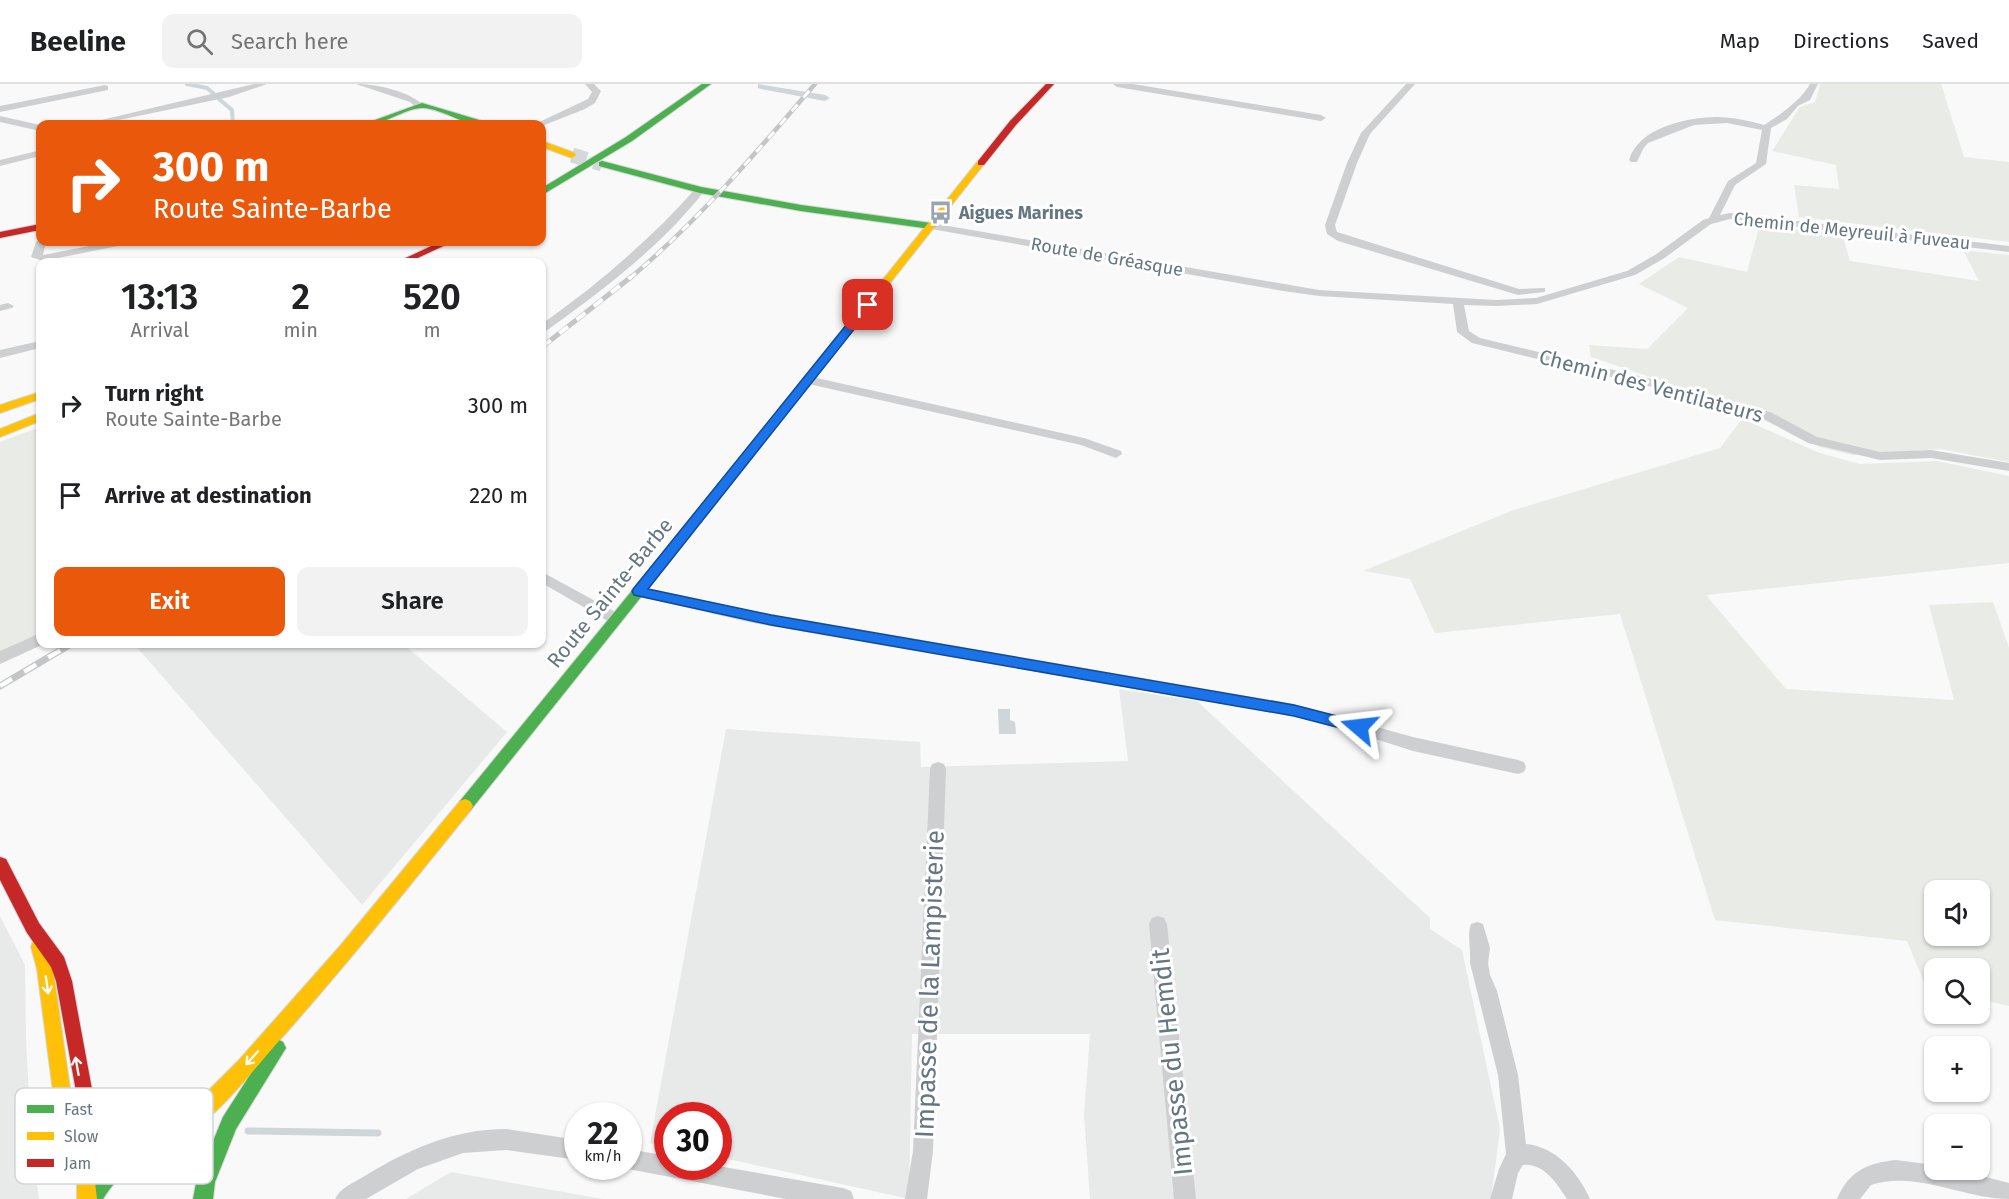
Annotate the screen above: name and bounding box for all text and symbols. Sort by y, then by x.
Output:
search box [162,14,582,68]
text: Beeline [30,25,126,58]
icon: search [183,25,216,58]
text: Search here [231,28,349,55]
text: Map [1720,28,1760,54]
text: Directions [1793,28,1889,54]
text: Saved [1922,28,1979,54]
text: 300 m [153,142,269,192]
icon: right [54,144,132,222]
text: Route Sainte-Barbe [153,193,392,225]
bus stop icon: Aigues Marines [928,200,954,226]
place label: Aigues Marines [958,202,1083,224]
street label: Chemin de Meyreuil à Fuveau [1733,208,1971,254]
street label: Route de Gréasque [1029,233,1185,281]
text: 13:13 [121,275,198,319]
text: 2 [292,275,310,319]
text: 520 [403,275,461,319]
pin [842,279,893,330]
icon: arrive [851,288,884,321]
text: Arrival [130,318,189,342]
text: min [283,318,318,342]
text: m [423,318,441,342]
street label: Chemin des Ventilateurs [1536,344,1766,428]
text: Turn right [105,380,204,407]
icon: right [54,389,87,422]
text: 300 m [468,392,528,419]
text: Route Sainte-Barbe [105,407,282,431]
icon: arrive [54,479,87,512]
text: Arrive at destination [105,482,312,509]
text: 220 m [469,482,528,509]
street label: Route Sainte-Barbe [541,513,679,673]
button: Exit [54,567,285,636]
button: Share [297,567,528,636]
position arrow [1327,695,1391,759]
street label: Impasse de la Lampisterie [909,830,951,1138]
map controls [1924,880,1990,1180]
button: sound [1924,880,1990,946]
street label: Impasse du Hemdit [1145,946,1199,1177]
button: search [1924,958,1990,1024]
one-way arrow [42,974,53,994]
button: + [1924,1036,1990,1102]
one-way arrow [245,1051,259,1066]
one-way arrow [71,1057,82,1076]
legend [15,1088,213,1184]
text: Fast [64,1100,93,1119]
speed limit sign: 30 [654,1102,732,1180]
button: − [1924,1114,1990,1180]
text: 22 [587,1116,619,1152]
text: Slow [64,1127,99,1146]
text: km/h [584,1147,622,1165]
text: Jam [64,1154,91,1173]

